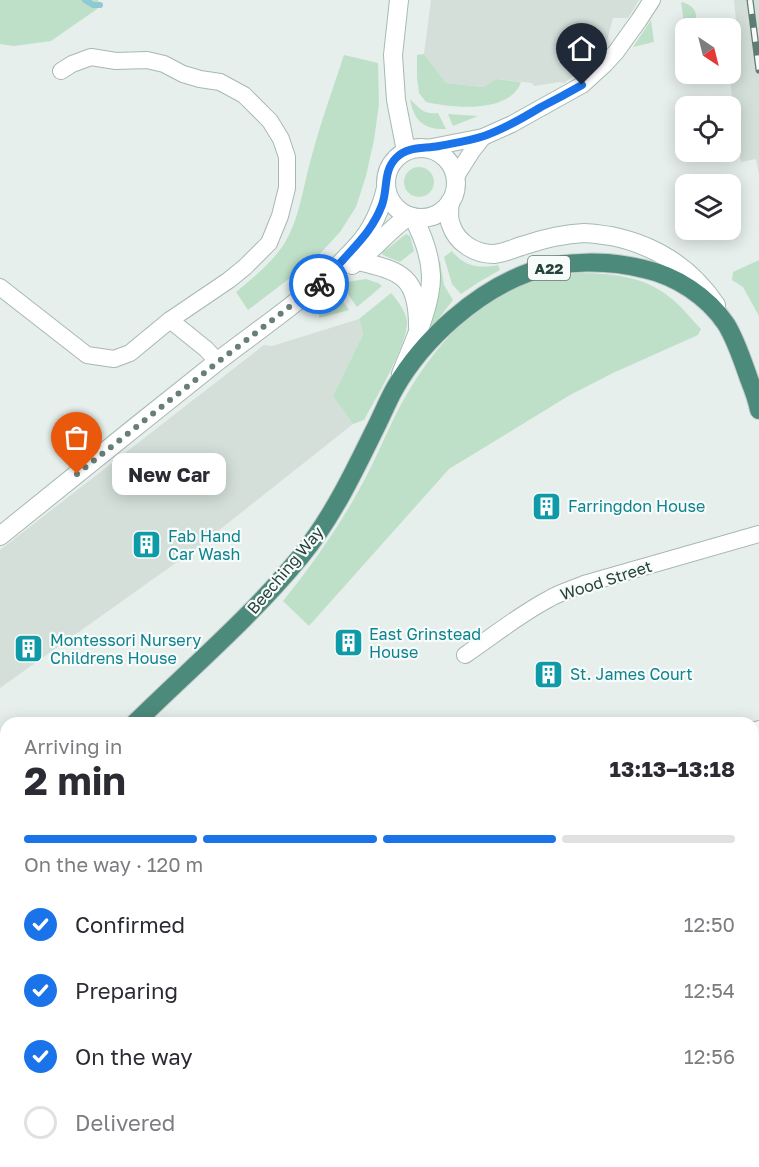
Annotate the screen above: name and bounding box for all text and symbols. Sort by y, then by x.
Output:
north arrow [675,18,741,84]
map controls [675,18,741,240]
pin [556,23,607,85]
icon: home [565,32,598,65]
button: locate [675,96,741,162]
button: layers [675,174,741,240]
courier [289,254,349,314]
road number: A22 [528,256,570,280]
icon: bike [303,268,336,301]
pin [51,412,102,474]
icon: bag [60,421,93,454]
callout: New Car [113,453,227,495]
text: New Car [128,462,210,486]
building icon: Farringdon House [531,490,563,522]
place label: Farringdon House [568,496,705,516]
street label: Beeching Way [243,522,327,618]
place label: Fab Hand Car Wash [168,526,241,564]
building icon: Fab Hand Car Wash [131,529,163,561]
street label: Wood Street [558,556,654,604]
place label: East Grinstead House [369,624,481,662]
building icon: East Grinstead House [332,627,364,659]
place label: Montessori Nursery Childrens House [50,630,201,668]
building icon: Montessori Nursery Childrens House [13,633,45,665]
building icon: St. James Court [533,658,565,690]
place label: St. James Court [570,664,693,684]
text: Arriving in [24,734,122,758]
text: 13:13–13:18 [610,755,735,782]
text: 2 min [24,757,126,804]
text: On the way · 120 m [24,852,203,876]
icon: check [24,908,57,941]
text: Confirmed [75,911,185,938]
text: 12:50 [684,912,735,936]
icon: check [24,974,57,1007]
text: Preparing [75,977,178,1004]
text: 12:54 [684,978,735,1002]
icon: check [24,1040,57,1073]
text: On the way [75,1043,193,1070]
text: 12:56 [684,1044,735,1068]
text: Delivered [75,1109,175,1136]

